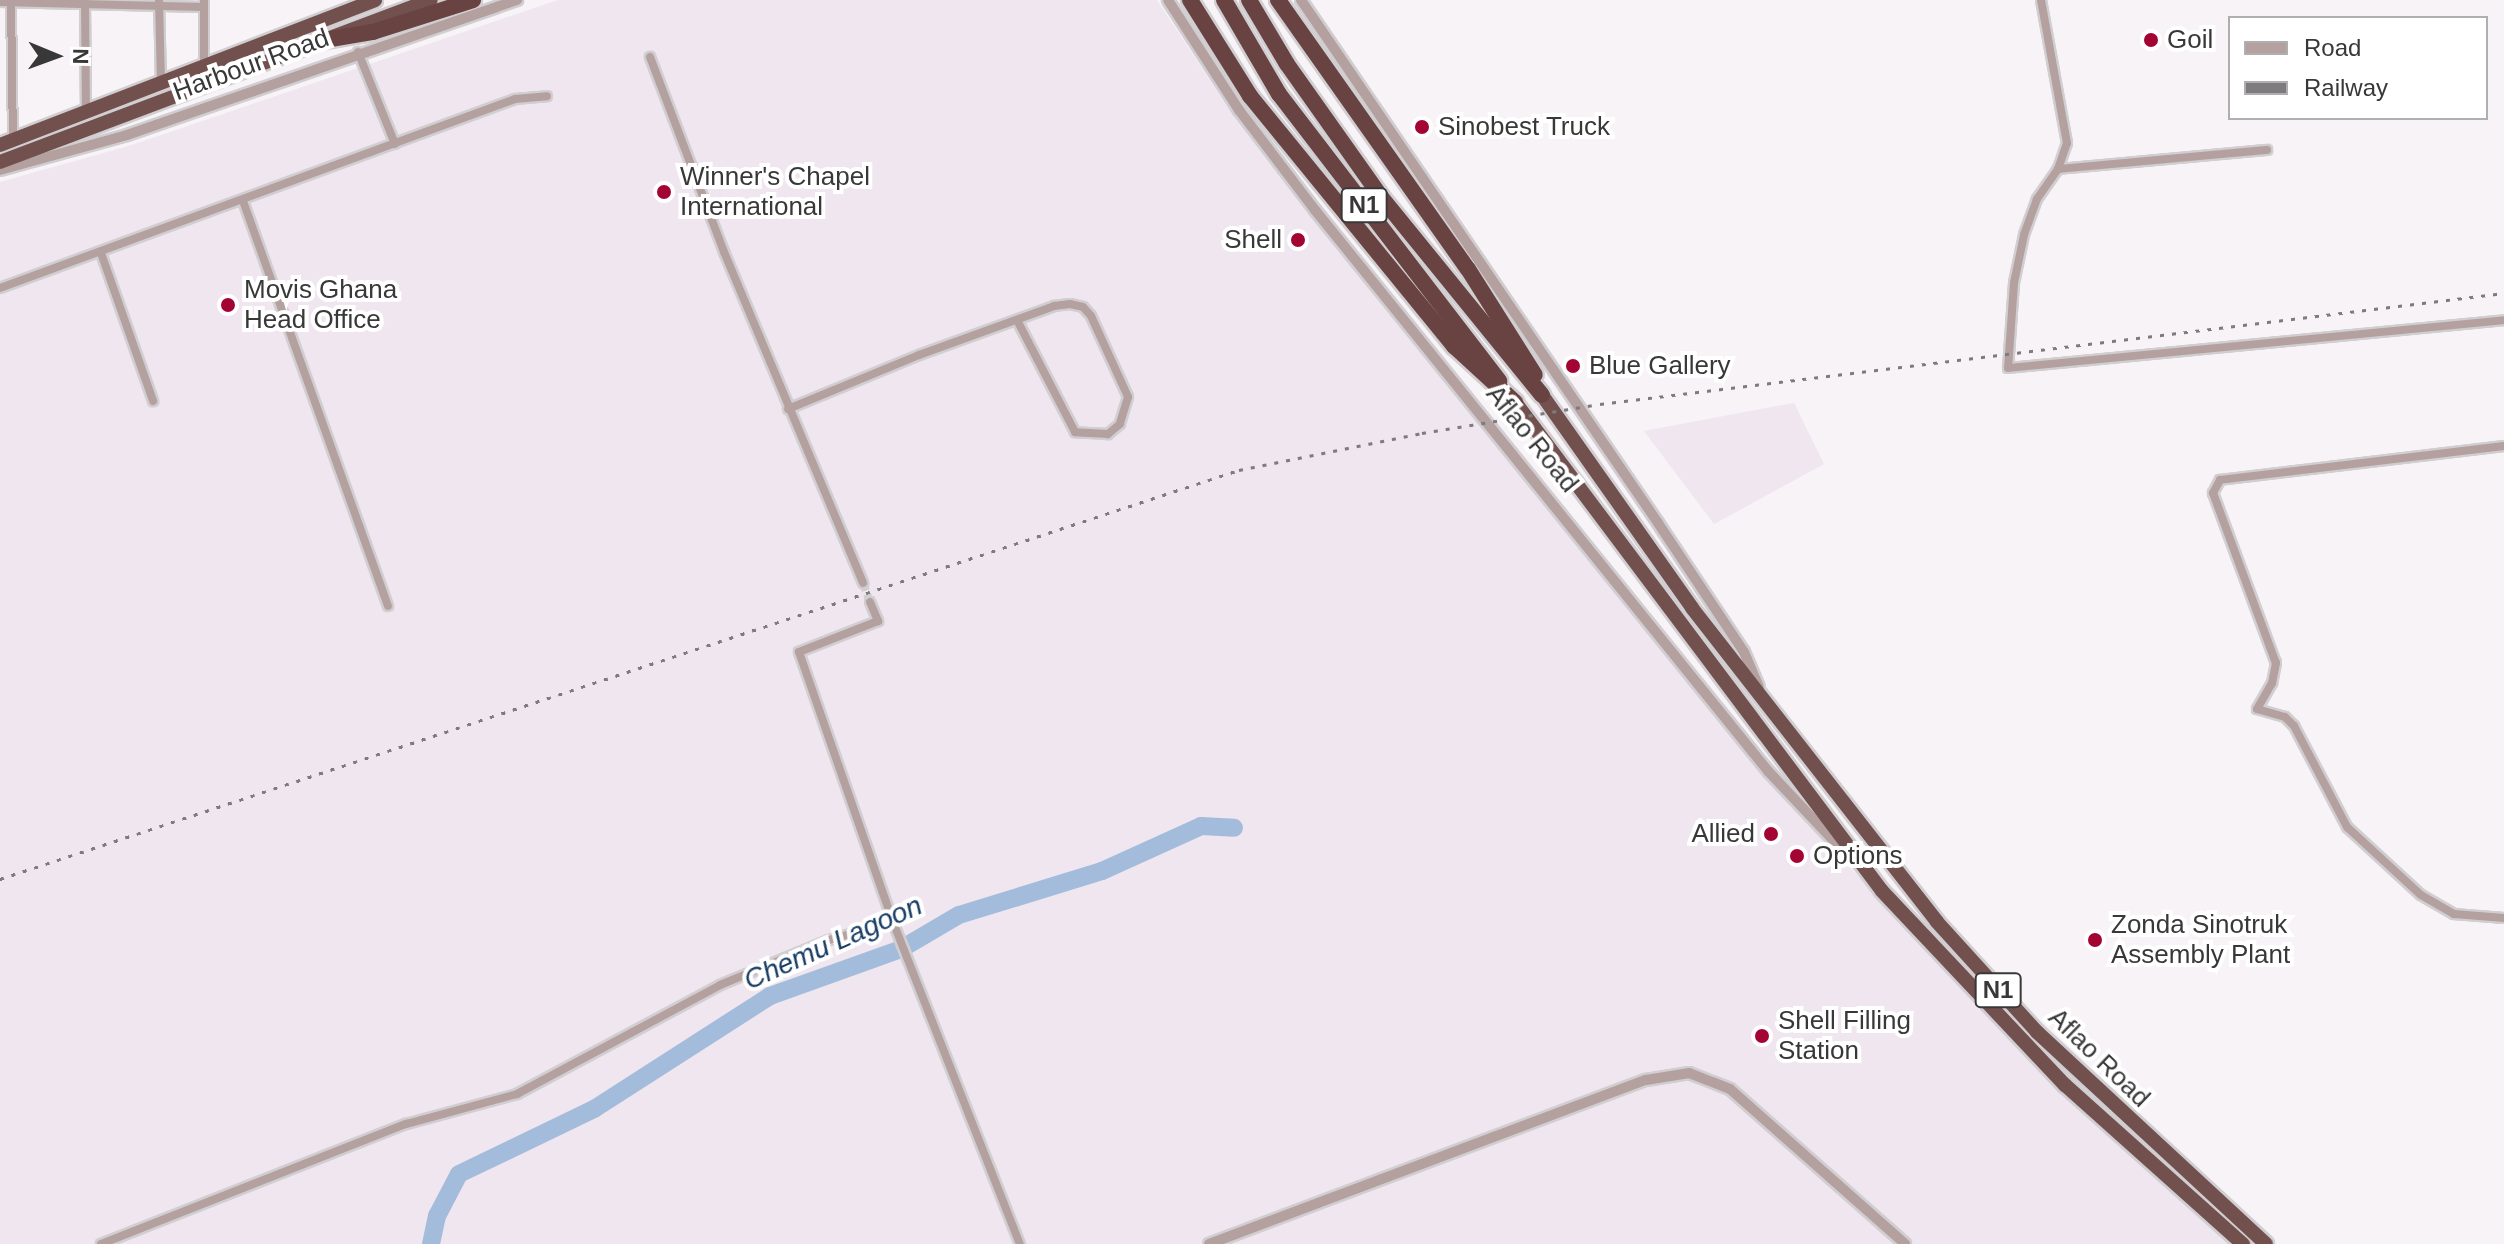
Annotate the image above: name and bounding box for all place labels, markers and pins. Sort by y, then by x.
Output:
place label: Goil [2167,24,2213,56]
marker: Goil [2142,31,2160,49]
place label: Sinobest Truck [1438,111,1610,143]
marker: Sinobest Truck [1413,118,1431,136]
place label: Winner's Chapel International [680,161,870,222]
marker: Winner's Chapel International [655,183,673,201]
place label: Shell [1224,224,1282,256]
marker: Shell [1289,231,1307,249]
place label: Movis Ghana Head Office [244,274,397,336]
marker: Movis Ghana Head Office [219,296,237,314]
place label: Blue Gallery [1589,350,1731,382]
marker: Blue Gallery [1564,357,1582,375]
place label: Allied [1691,818,1755,850]
marker: Allied [1762,825,1780,843]
place label: Options [1813,840,1903,872]
marker: Options [1788,847,1806,865]
place label: Zonda Sinotruk Assembly Plant [2111,909,2290,970]
marker: Zonda Sinotruk Assembly Plant [2086,931,2104,949]
place label: Shell Filling Station [1778,1005,1911,1066]
marker: Shell Filling Station [1753,1027,1771,1045]

